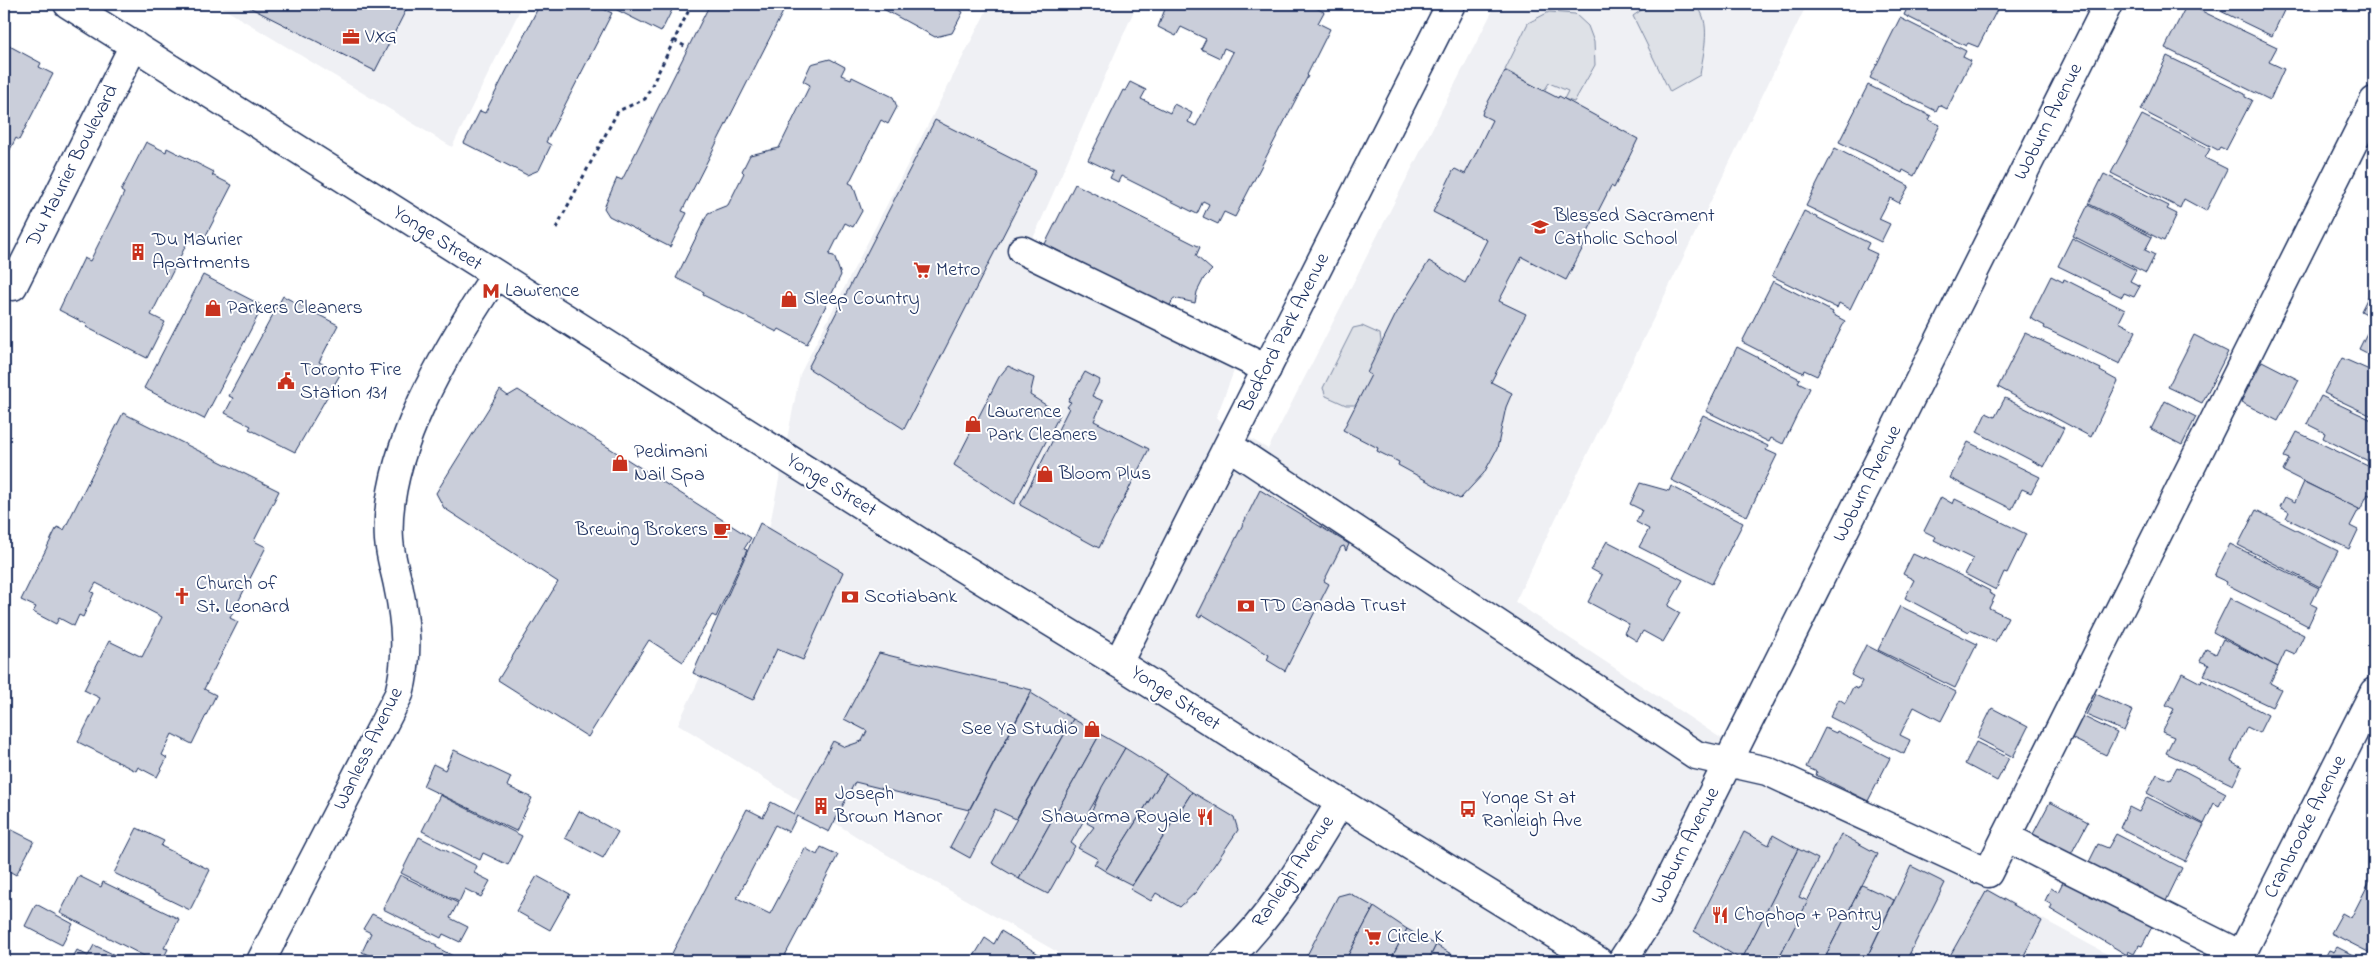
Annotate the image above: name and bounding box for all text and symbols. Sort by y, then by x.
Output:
place label: VXG [364,23,397,52]
office icon: VXG [341,27,361,47]
street label: Woburn Avenue [2007,58,2091,186]
street label: Du Maurier Boulevard [19,80,127,253]
street label: Yonge Street [386,199,488,280]
place label: Blessed Sacrament Catholic School [1553,202,1715,254]
school or university icon: Blessed Sacrament Catholic School [1530,217,1550,237]
place label: Du Maurier Apartments [151,226,250,278]
building icon: Du Maurier Apartments [128,242,148,262]
street label: Bedford Park Avenue [1232,248,1338,419]
place label: Metro [936,256,980,285]
supermarket icon: Metro [912,260,932,280]
place label: Lawrence [505,277,579,306]
metro station icon: Lawrence [481,281,501,301]
place label: Sleep Country [803,285,920,314]
shop icon: Sleep Country [779,289,799,309]
place label: Parkers Cleaners [227,294,363,323]
shop icon: Parkers Cleaners [203,298,223,318]
place label: Toronto Fire Station 131 [300,356,401,408]
public building icon: Toronto Fire Station 131 [276,371,296,391]
place label: Lawrence Park Cleaners [987,398,1097,450]
shop icon: Lawrence Park Cleaners [963,414,983,434]
street label: Woburn Avenue [1826,420,1910,548]
place label: Pedimani Nail Spa [634,438,708,490]
street label: Yonge Street [779,447,882,526]
shop icon: Pedimani Nail Spa [610,453,630,473]
place label: Bloom Plus [1058,460,1151,489]
shop icon: Bloom Plus [1035,464,1055,484]
place label: Brewing Brokers [574,516,708,546]
cafe icon: Brewing Brokers [712,520,732,540]
place label: Church of St. Leonard [196,570,290,622]
place label: Scotiabank [864,583,957,612]
church icon: Church of St. Leonard [172,586,192,606]
bank icon: Scotiabank [840,587,860,607]
place label: TD Canada Trust [1260,592,1407,621]
bank icon: TD Canada Trust [1236,596,1256,616]
street label: Yonge Street [1124,659,1226,740]
street label: Wanless Avenue [327,683,411,815]
place label: See Ya Studio [961,715,1078,744]
shop icon: See Ya Studio [1082,719,1102,739]
street label: Cranbrooke Avenue [2257,750,2355,904]
place label: Joseph Brown Manor [834,780,943,832]
street label: Woburn Avenue [1644,782,1728,910]
place label: Yonge St at Ranleigh Ave [1482,784,1582,837]
building icon: Joseph Brown Manor [811,796,831,816]
bus stop icon: Yonge St at Ranleigh Ave [1458,799,1478,819]
place label: Shawarma Royale [1041,803,1191,832]
restaurant icon: Shawarma Royale [1195,807,1215,827]
street label: Ranleigh Avenue [1246,810,1343,935]
place label: Chophop + Pantry [1734,901,1882,930]
restaurant icon: Chophop + Pantry [1710,905,1730,925]
place label: Circle K [1387,923,1444,952]
supermarket icon: Circle K [1363,927,1383,947]

